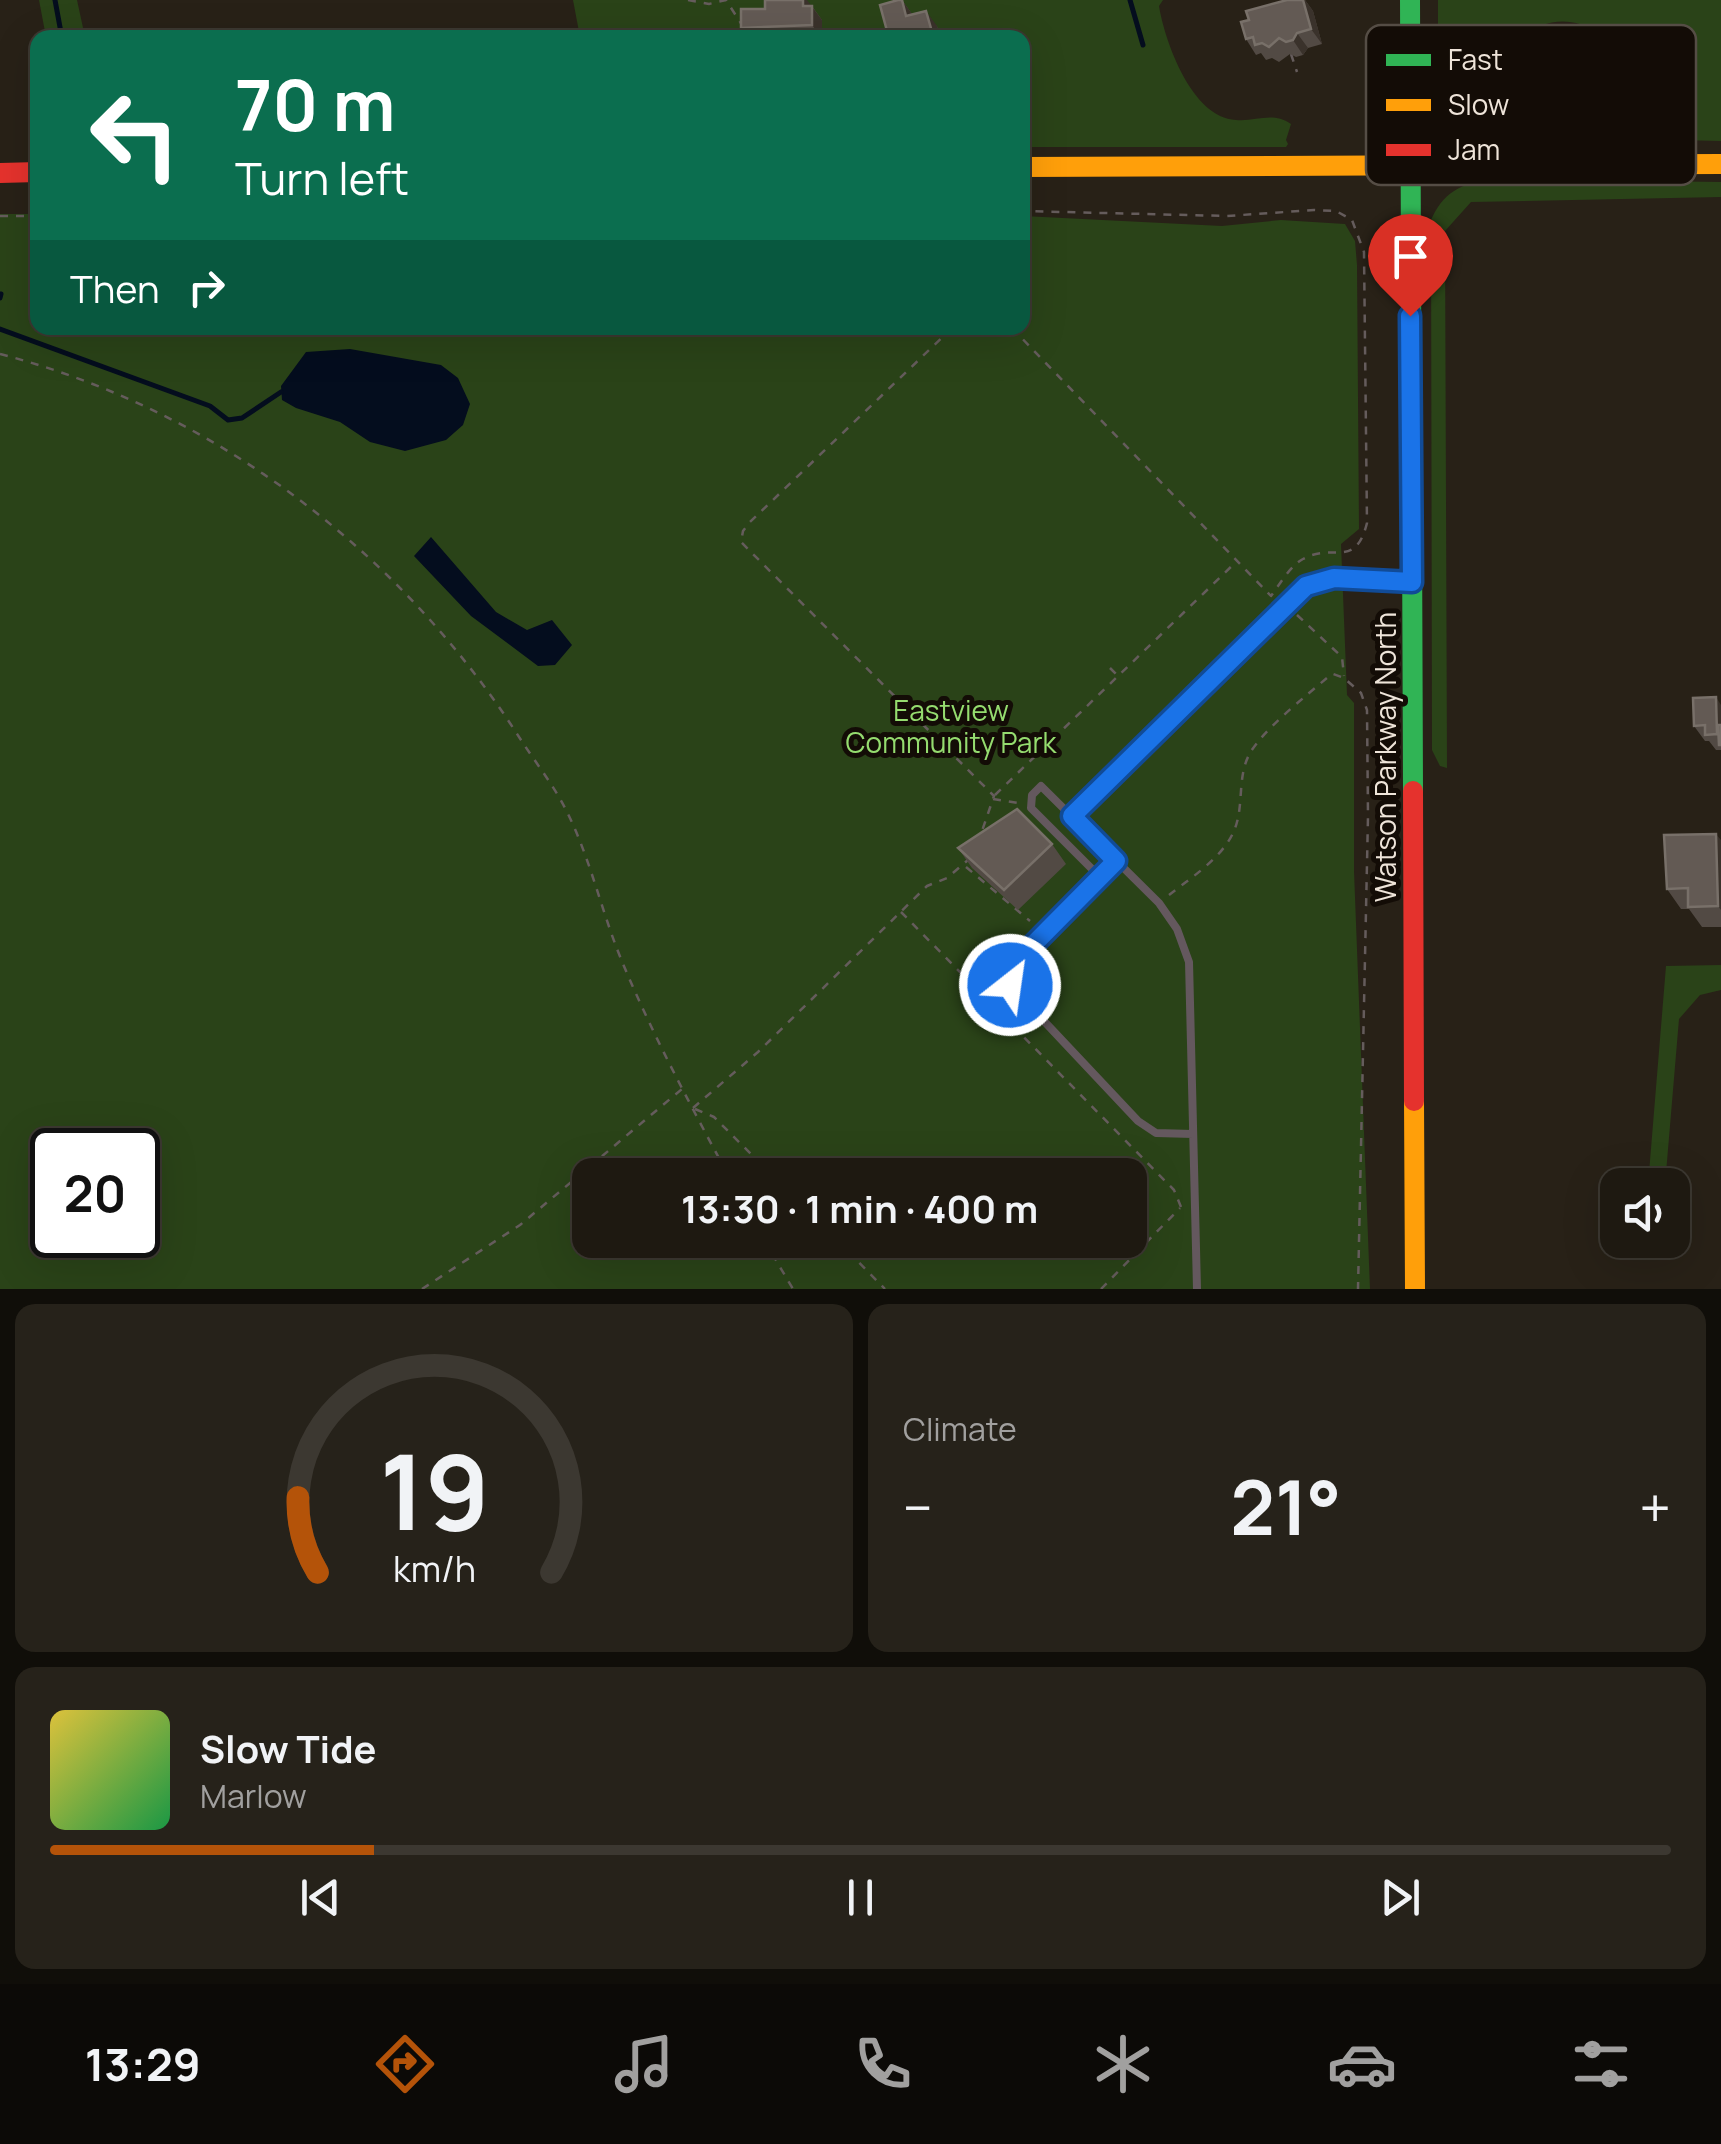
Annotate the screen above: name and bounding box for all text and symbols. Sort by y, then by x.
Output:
legend [1366,25,1696,185]
text: Fast [1448,40,1503,78]
text: 70 m [235,56,395,152]
icon: left [70,70,200,200]
text: Slow [1448,85,1509,123]
text: Jam [1448,130,1500,168]
text: Turn left [235,147,409,209]
pin [1368,214,1453,317]
icon: arrive [1383,229,1438,284]
icon: right [179,260,234,315]
text: Then [70,262,159,314]
street label: Watson Parkway North [1366,612,1404,902]
park label: Eastview Community Park [846,691,1058,761]
position arrow [958,933,1062,1037]
speed limit sign: 20 [30,1128,160,1258]
map controls [1600,1168,1690,1258]
button: sound [1600,1168,1690,1258]
text: 13:30 · 1 min · 400 m [681,1182,1038,1234]
text: Climate [903,1407,1017,1451]
text: 19 [379,1419,489,1561]
text: 21° [1230,1455,1342,1558]
text: − [903,1469,933,1545]
text: + [1639,1469,1671,1545]
text: km/h [392,1544,476,1593]
text: Slow Tide [200,1722,377,1774]
text: Marlow [200,1774,307,1818]
icon: previous [293,1870,348,1925]
icon: pause [833,1870,888,1925]
icon: next [1373,1870,1428,1925]
icon: directions [370,2029,440,2099]
icon: music [609,2029,679,2099]
icon: phone [848,2029,918,2099]
icon: climate [1088,2029,1158,2099]
icon: car [1327,2029,1397,2099]
icon: filters [1566,2029,1636,2099]
text: 13:29 [85,2033,201,2095]

